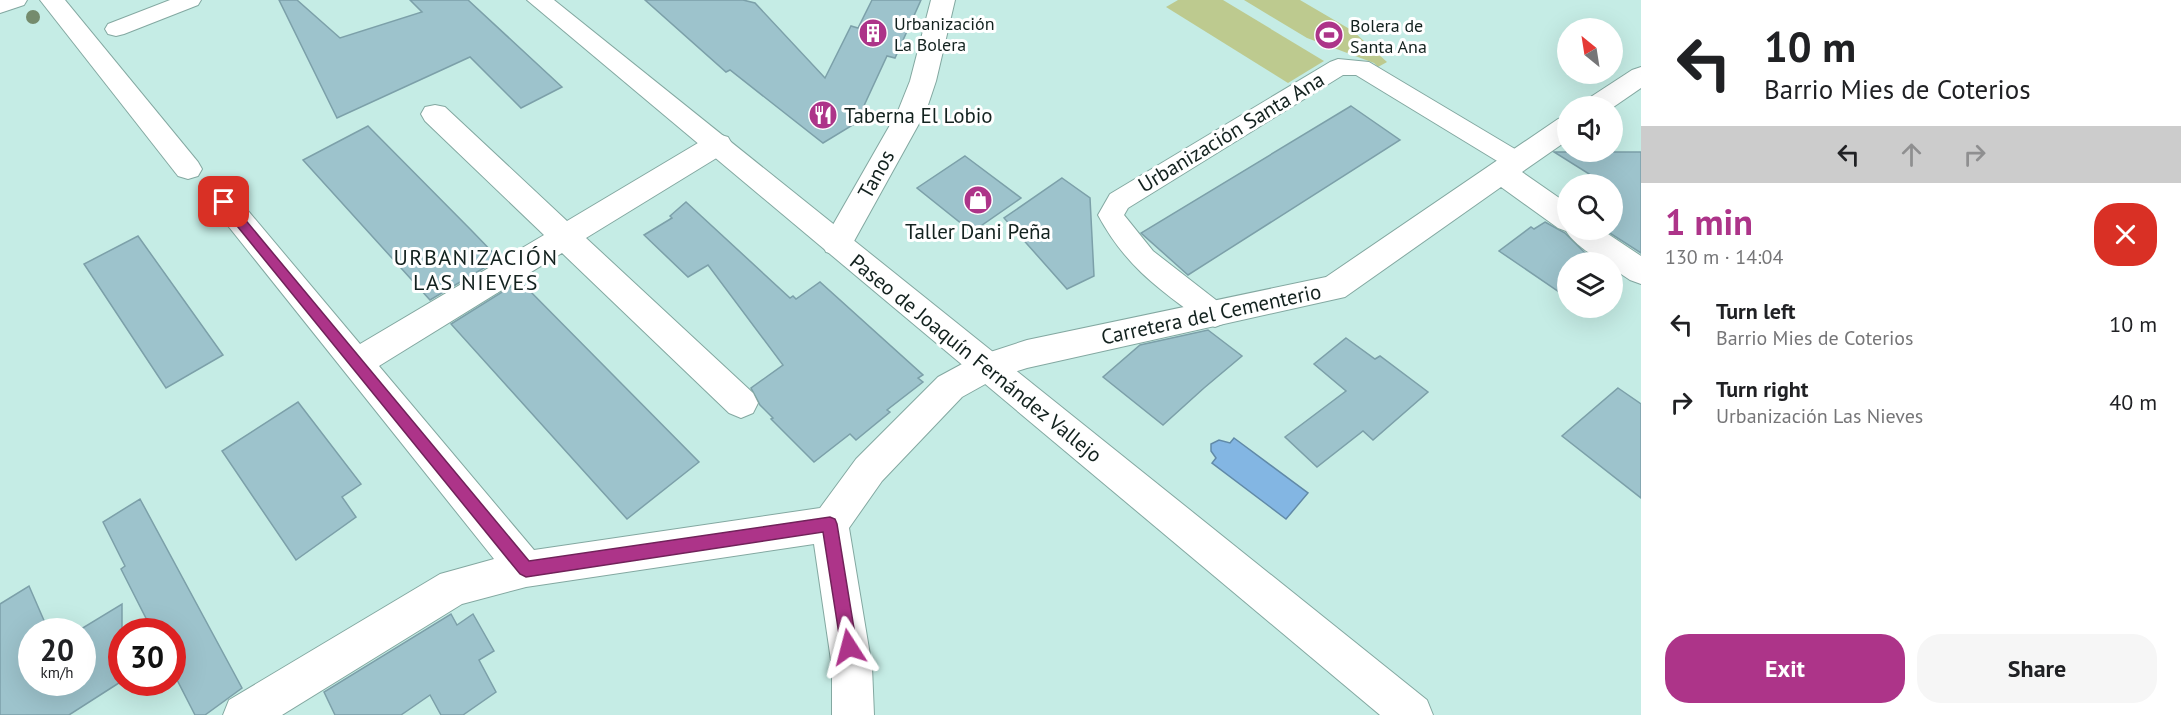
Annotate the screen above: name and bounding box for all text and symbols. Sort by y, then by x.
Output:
place label: Urbanización La Bolera [894,12,995,56]
place label: Bolera de Santa Ana [1350,14,1427,58]
building icon: Urbanización La Bolera [857,17,889,49]
north arrow [1557,18,1623,84]
map controls [1557,18,1623,318]
sports icon: Bolera de Santa Ana [1313,19,1345,51]
text: 10 m [1764,19,1856,74]
icon: left [1665,24,1743,102]
street label: Urbanización Santa Ana [1133,66,1329,198]
text: Barrio Mies de Coterios [1764,72,2031,106]
button: sound [1557,96,1623,162]
restaurant icon: Taberna El Lobio [807,99,839,131]
place label: Taberna El Lobio [844,102,993,129]
icon: left [1832,138,1865,171]
icon: ahead [1895,138,1928,171]
icon: right [1958,138,1991,171]
street label: Tanos [852,145,900,203]
button: search [1557,174,1623,240]
pin [198,176,249,227]
shop icon: Taller Dani Peña [962,184,994,216]
icon: arrive [207,185,240,218]
text: 1 min [1665,198,1753,245]
button: close [2094,203,2157,266]
place label: Taller Dani Peña [905,218,1051,245]
district label: URBANIZACIÓN LAS NIEVES [393,243,559,296]
text: 130 m · 14:04 [1665,244,1783,270]
street label: Paseo de Joaquín Fernández Vallejo [844,248,1108,468]
button: layers [1557,252,1623,318]
street label: Carretera del Cementerio [1099,277,1323,351]
text: Turn left [1716,297,1796,325]
icon: left [1665,308,1698,341]
text: 10 m [2109,310,2157,338]
text: Barrio Mies de Coterios [1716,325,1913,351]
text: Turn right [1716,375,1808,403]
icon: right [1665,386,1698,419]
text: 40 m [2109,388,2157,416]
text: Urbanización Las Nieves [1716,403,1923,429]
position arrow [817,615,881,679]
speed limit sign: 30 [108,618,186,696]
text: 20 [40,630,74,669]
button: Exit [1665,634,1905,703]
button: Share [1917,634,2157,703]
text: km/h [41,663,73,682]

